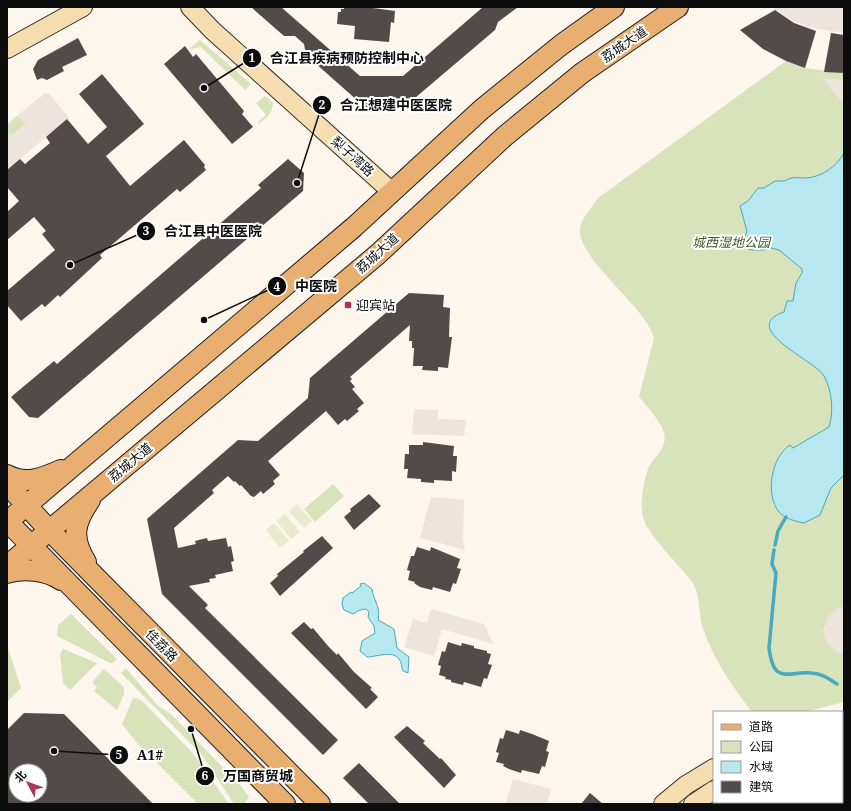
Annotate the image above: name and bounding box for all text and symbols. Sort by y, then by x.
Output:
street label: 荔城大道 [598,22,650,66]
callout: 合江县疾病预防控制中心 [242,45,432,71]
text: 合江县疾病预防控制中心 [270,48,424,67]
text: 1 [249,49,256,66]
callout: 合江想建中医医院 [312,92,460,118]
text: 合江想建中医医院 [340,95,452,114]
text: 2 [319,96,326,113]
street label: 梨子湾路 [328,132,378,180]
callout: 合江县中医医院 [136,218,270,244]
text: 合江县中医医院 [164,221,262,240]
text: 3 [143,222,150,239]
street label: 荔城大道 [352,229,402,277]
park label: 城西湿地公园 [692,233,772,251]
callout: 中医院 [267,273,345,299]
text: 中医院 [295,276,337,295]
text: 4 [274,278,281,295]
place label: 迎宾站 [356,296,395,314]
marker: 迎宾站 [343,300,353,310]
street label: 荔城大道 [104,438,156,486]
street label: 佳荔路 [142,625,182,665]
legend [713,711,843,803]
text: 道路 [749,718,773,735]
text: 公园 [749,738,773,755]
callout: A1# [109,742,171,768]
text: A1# [137,745,163,764]
text: 5 [116,746,123,763]
text: 水域 [749,758,773,775]
north arrow [8,763,48,803]
callout: 万国商贸城 [195,763,301,789]
text: 万国商贸城 [223,766,293,785]
text: 北 [11,767,29,785]
text: 6 [202,767,209,784]
text: 建筑 [749,778,773,795]

